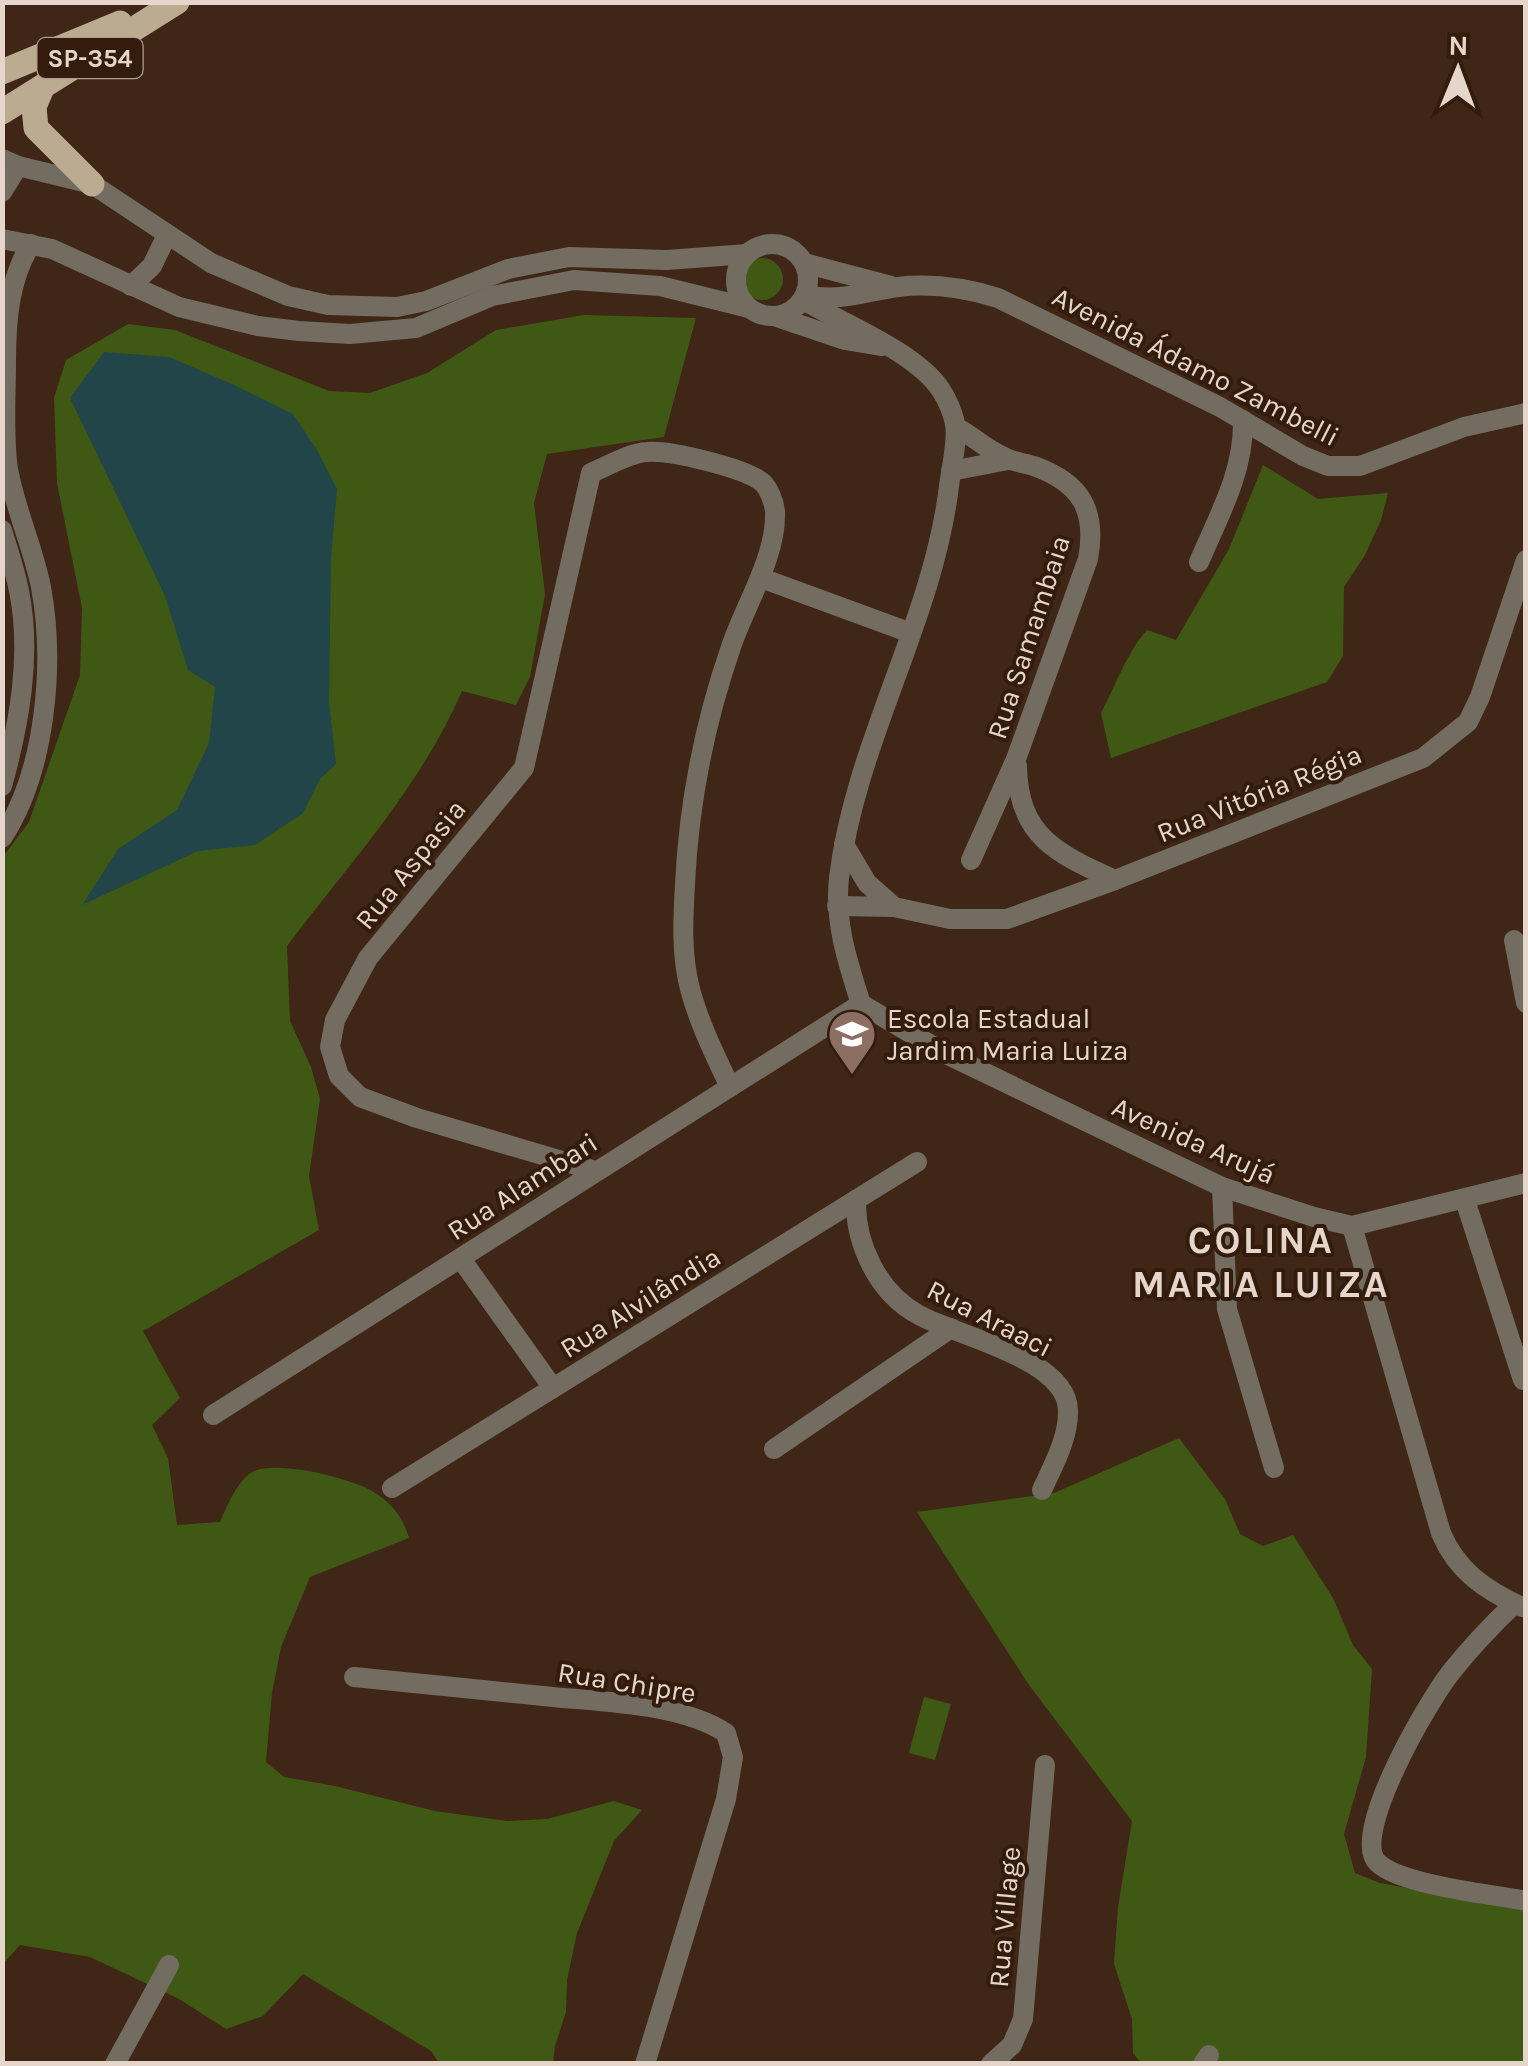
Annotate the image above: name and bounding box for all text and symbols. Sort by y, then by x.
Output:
north arrow [1408,20,1508,120]
text: N [1448,29,1469,62]
road number: SP-354 [38,38,142,78]
street label: Avenida Ádamo Zambelli [1047,279,1345,453]
street label: Rua Samambaia [980,531,1077,743]
street label: Rua Vitória Régia [1152,737,1366,850]
street label: Rua Aspasia [348,793,473,936]
place label: Escola Estadual Jardim Maria Luiza [887,1002,1128,1067]
school or university icon: Escola Estadual Jardim Maria Luiza [826,1008,878,1076]
street label: Avenida Arujá [1107,1090,1281,1191]
street label: Rua Alambari [441,1126,603,1247]
district label: COLINA MARIA LUIZA [1132,1218,1390,1307]
street label: Rua Alvilândia [554,1240,727,1365]
street label: Rua Araaci [922,1273,1058,1364]
street label: Rua Chipre [555,1655,698,1710]
street label: Rua Village [982,1845,1027,1989]

